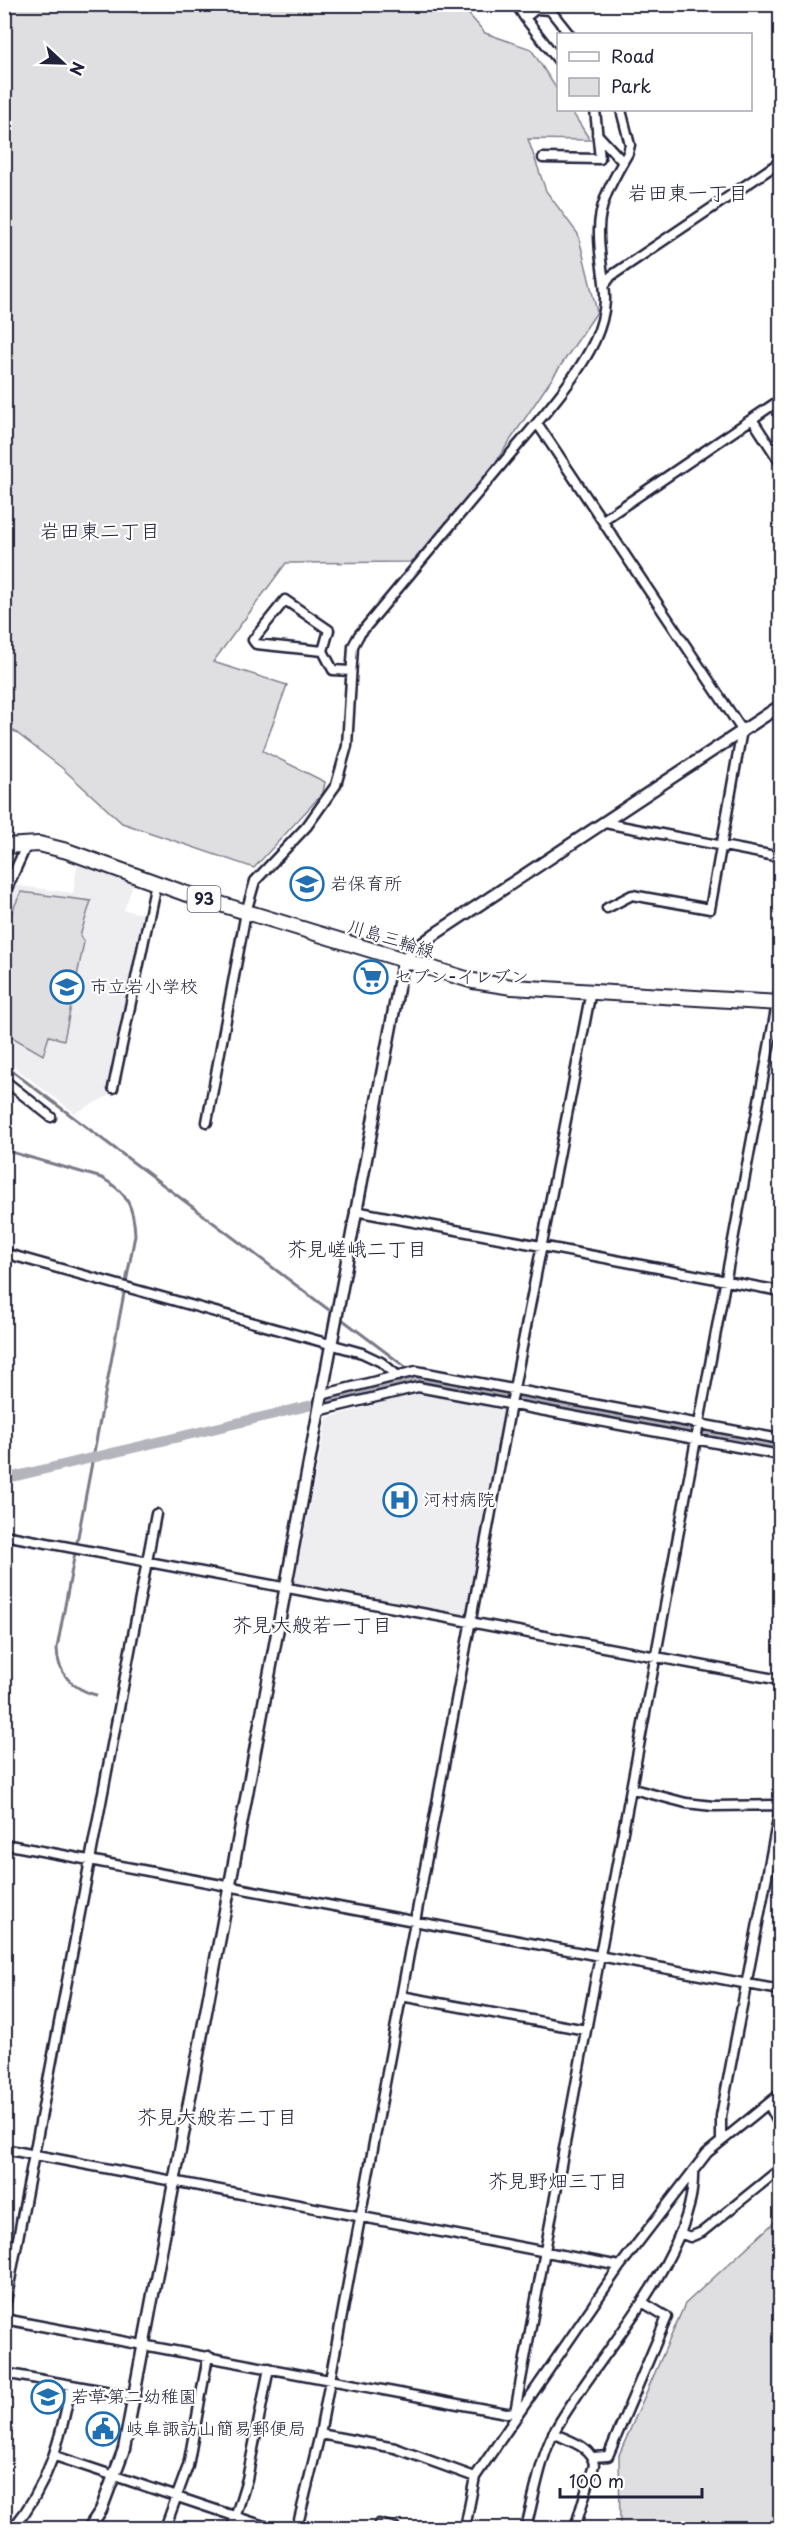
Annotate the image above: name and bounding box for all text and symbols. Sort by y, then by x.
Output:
north arrow [33,33,93,93]
legend [557,33,752,111]
text: Road [611,42,655,69]
text: N [64,59,91,79]
text: Park [611,72,651,99]
district label: 岩田東一丁目 [628,177,748,207]
district label: 岩田東二丁目 [40,515,160,545]
school or university icon: 岩保育所 [289,866,325,902]
place label: 岩保育所 [330,869,402,896]
road number: 93 [188,886,220,912]
street label: 川島三輪線 [344,911,438,964]
supermarket icon: セブン-イレブン [353,959,389,995]
place label: セブン-イレブン [394,962,529,989]
school or university icon: 市立岩小学校 [49,969,85,1005]
place label: 市立岩小学校 [90,972,198,999]
district label: 芥見嵯峨二丁目 [287,1233,427,1263]
hospital icon: 河村病院 [382,1482,418,1518]
place label: 河村病院 [423,1485,495,1512]
district label: 芥見大般若一丁目 [232,1609,392,1639]
district label: 芥見大般若二丁目 [137,2101,297,2131]
district label: 芥見野畑三丁目 [488,2165,628,2195]
school or university icon: 若草第二幼稚園 [30,2379,66,2415]
place label: 若草第二幼稚園 [71,2382,197,2409]
public building icon: 岐阜諏訪山簡易郵便局 [85,2411,121,2447]
place label: 岐阜諏訪山簡易郵便局 [126,2414,306,2441]
scale bar [560,2461,702,2499]
text: 100 m [569,2467,624,2494]

